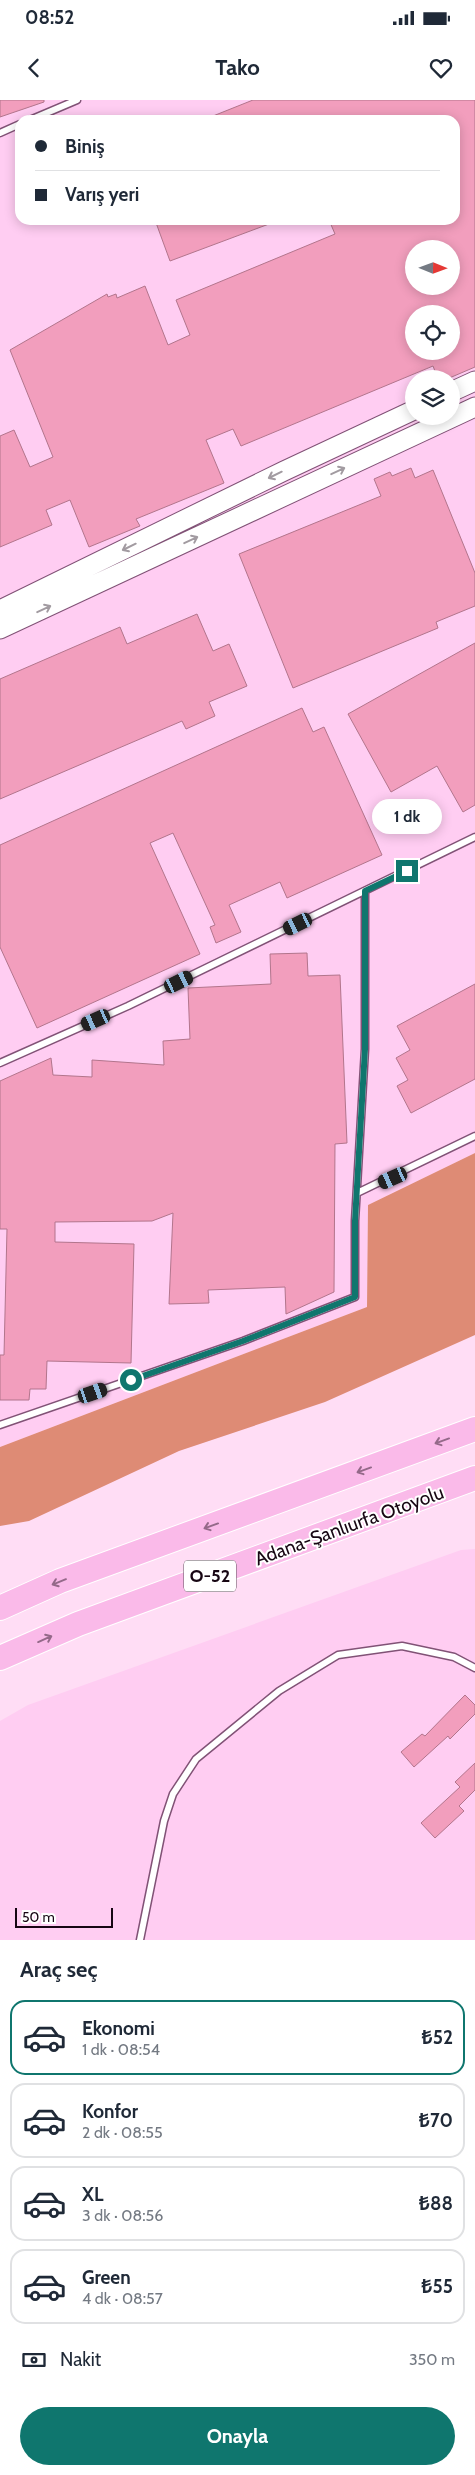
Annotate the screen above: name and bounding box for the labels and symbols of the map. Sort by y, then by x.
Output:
north arrow [405,240,460,295]
one-way arrow [330,465,345,475]
one-way arrow [267,470,282,480]
one-way arrow [183,534,198,544]
one-way arrow [122,543,137,552]
one-way arrow [36,603,51,613]
callout: 1 dk [372,798,442,834]
route end [396,860,418,882]
car [281,911,314,937]
car [162,969,195,995]
car [79,1007,112,1033]
car [376,1165,409,1191]
route start [120,1369,142,1391]
car [76,1381,109,1405]
one-way arrow [435,1437,451,1446]
one-way arrow [357,1466,372,1475]
street label: Adana-Şanlıurfa Otoyolu [252,1481,447,1570]
one-way arrow [204,1522,220,1531]
road number: O-52 [184,1560,236,1592]
one-way arrow [52,1578,67,1587]
one-way arrow [37,1633,52,1643]
scale bar [15,1905,112,1928]

